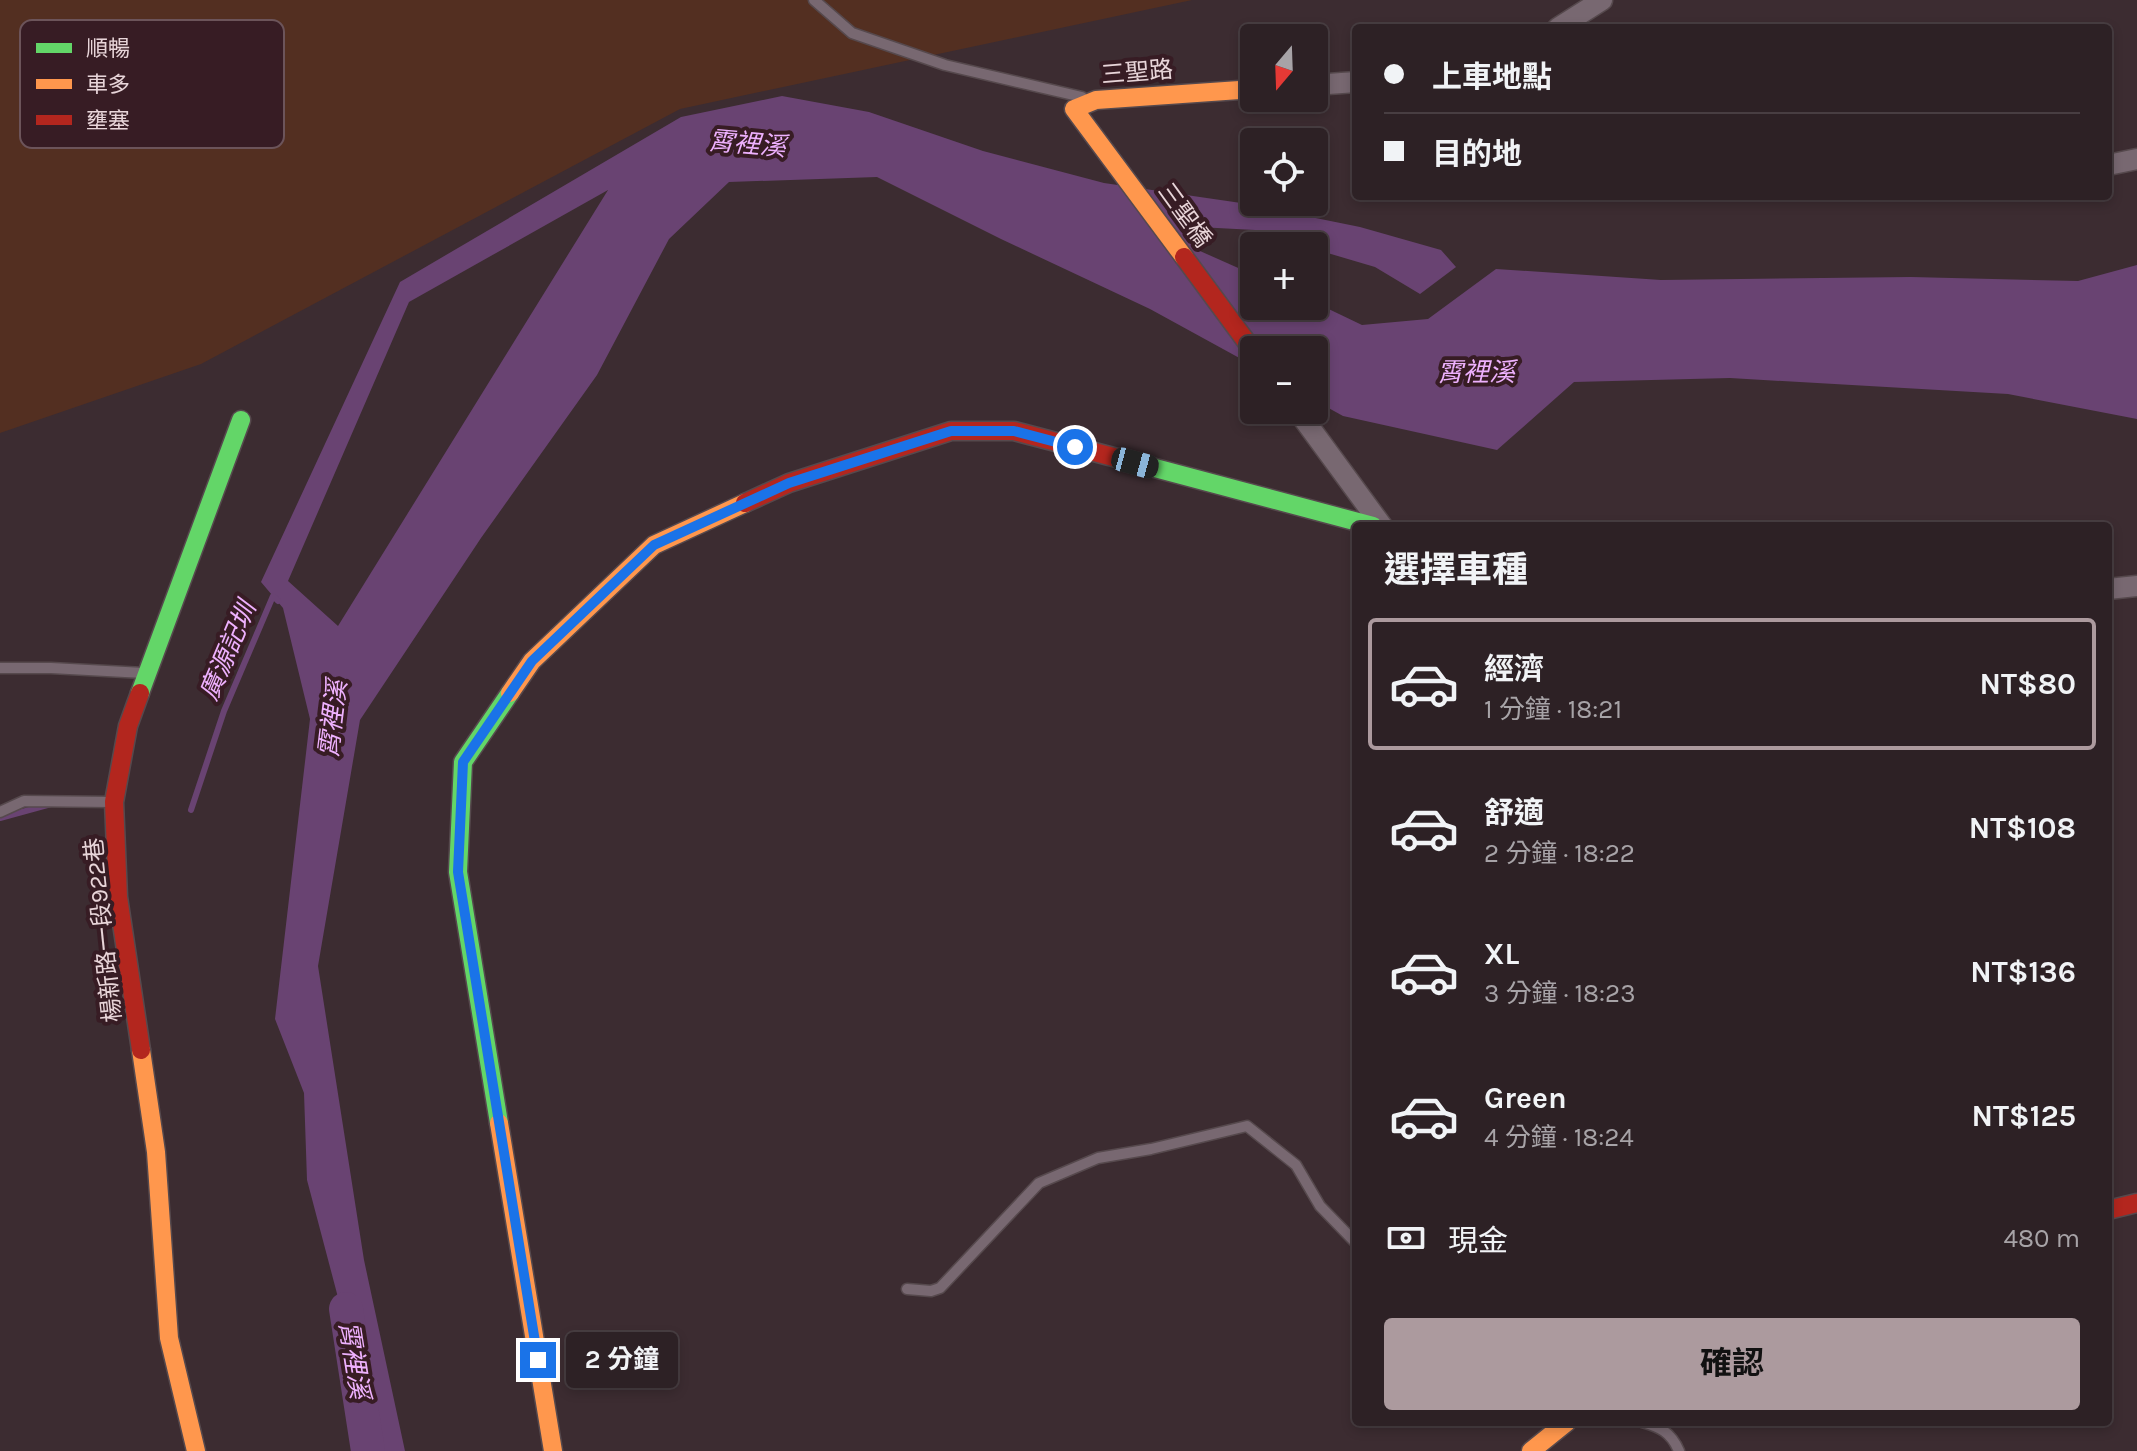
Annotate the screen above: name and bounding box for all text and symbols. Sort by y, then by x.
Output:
legend [20,20,284,148]
north arrow [1240,24,1328,112]
map controls [1240,24,1328,424]
text: 順暢 [86,36,130,62]
street label: 三聖路 [1100,55,1174,89]
text: 上車地點 [1432,59,1552,95]
text: 車多 [86,72,130,98]
text: 壅塞 [86,108,130,134]
water label: 霄裡溪 [707,125,791,163]
button: locate [1240,128,1328,216]
text: 目的地 [1432,136,1522,172]
street label: 三聖橋 [1153,178,1217,252]
button: + [1240,232,1328,320]
button: − [1240,336,1328,424]
water label: 霄裡溪 [1437,357,1519,388]
route start [1057,429,1093,465]
car [1109,445,1161,481]
text: 選擇車種 [1384,549,1528,591]
water label: 廣源記圳 [193,593,264,705]
icon: car [1388,648,1460,720]
text: 經濟 [1484,651,1544,687]
text: NT$80 [1980,666,2076,702]
water label: 霄裡溪 [313,674,354,760]
text: 1 分鐘 · 18:21 [1484,694,1622,725]
icon: car [1388,792,1460,864]
text: 舒適 [1484,795,1544,831]
text: NT$108 [1969,810,2076,846]
street label: 楊新路一段922巷 [79,836,127,1024]
text: 2 分鐘 · 18:22 [1484,838,1635,869]
icon: car [1388,936,1460,1008]
text: XL [1484,936,1519,972]
text: NT$136 [1970,954,2076,990]
text: 3 分鐘 · 18:23 [1484,978,1636,1009]
icon: car [1388,1080,1460,1152]
text: Green [1484,1080,1567,1116]
text: NT$125 [1972,1098,2076,1134]
text: 4 分鐘 · 18:24 [1484,1122,1634,1153]
icon: cash [1384,1216,1428,1260]
text: 現金 [1448,1223,1508,1259]
text: 480 m [2004,1223,2080,1254]
button: 確認 [1384,1318,2080,1410]
water label: 霄裡溪 [333,1319,376,1405]
callout: 2 分鐘 [566,1332,678,1388]
route end [520,1342,556,1378]
text: 2 分鐘 [585,1344,659,1375]

